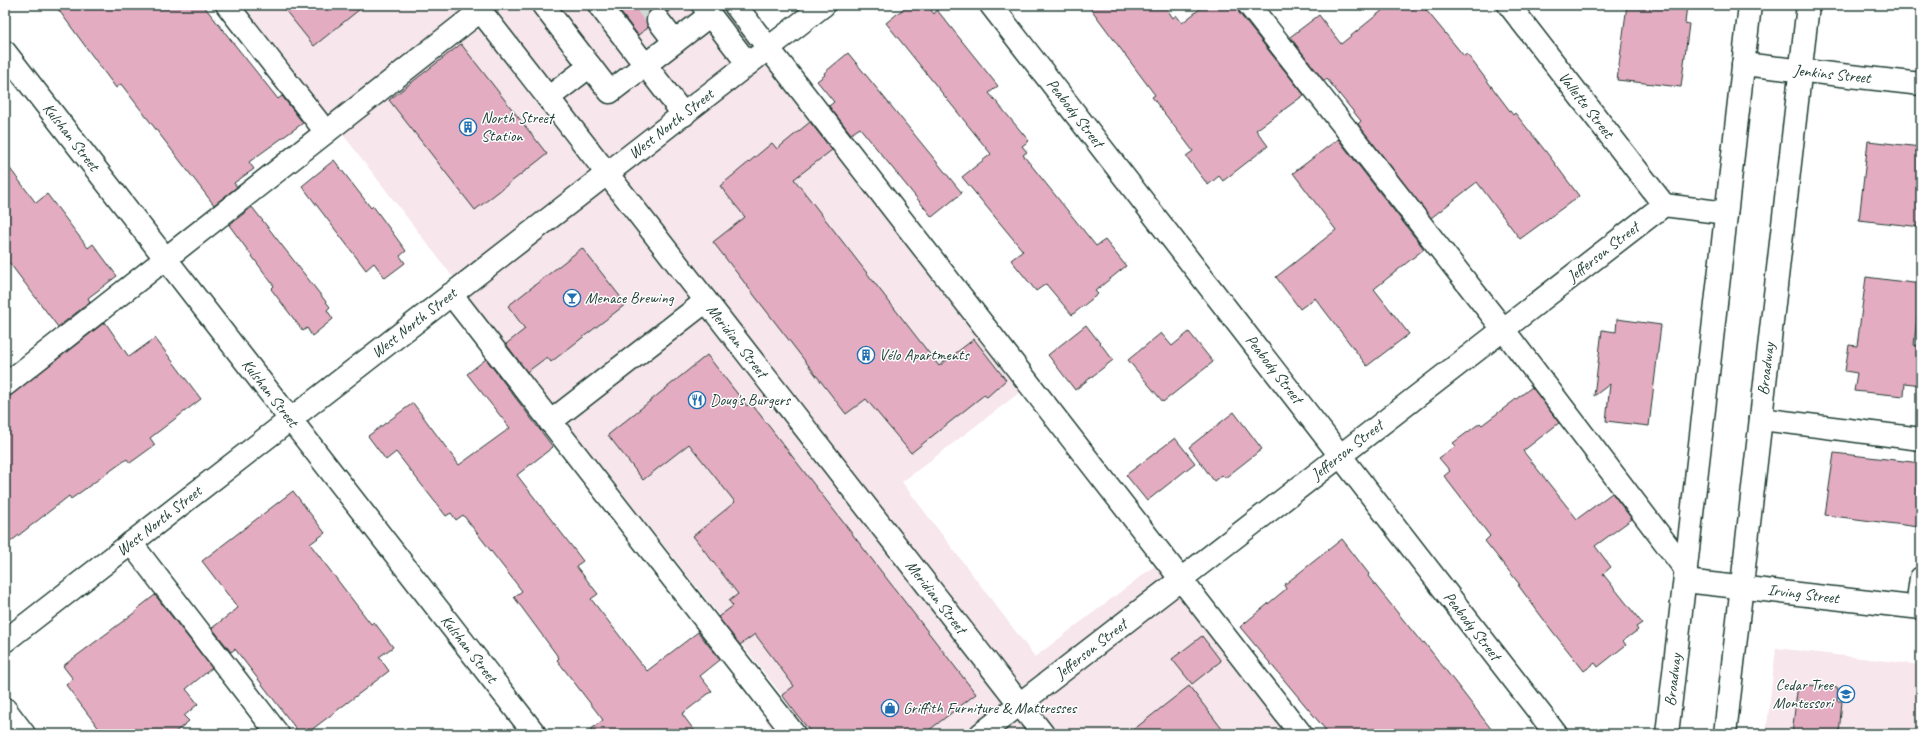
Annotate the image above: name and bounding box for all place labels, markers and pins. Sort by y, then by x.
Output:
place label: North Street Station [481,108,556,146]
building icon: North Street Station [458,117,478,137]
bar icon: Menace Brewing [562,288,582,308]
place label: Menace Brewing [585,288,675,308]
building icon: Vélo Apartments [856,345,876,365]
place label: Vélo Apartments [879,345,970,365]
restaurant icon: Doug's Burgers [687,390,707,410]
place label: Doug's Burgers [710,390,791,410]
place label: Cedar Tree Montessori [1773,675,1835,713]
school or university icon: Cedar Tree Montessori [1836,684,1856,704]
shop icon: Griffith Furniture & Mattresses [880,698,900,718]
place label: Griffith Furniture & Mattresses [903,698,1078,718]

